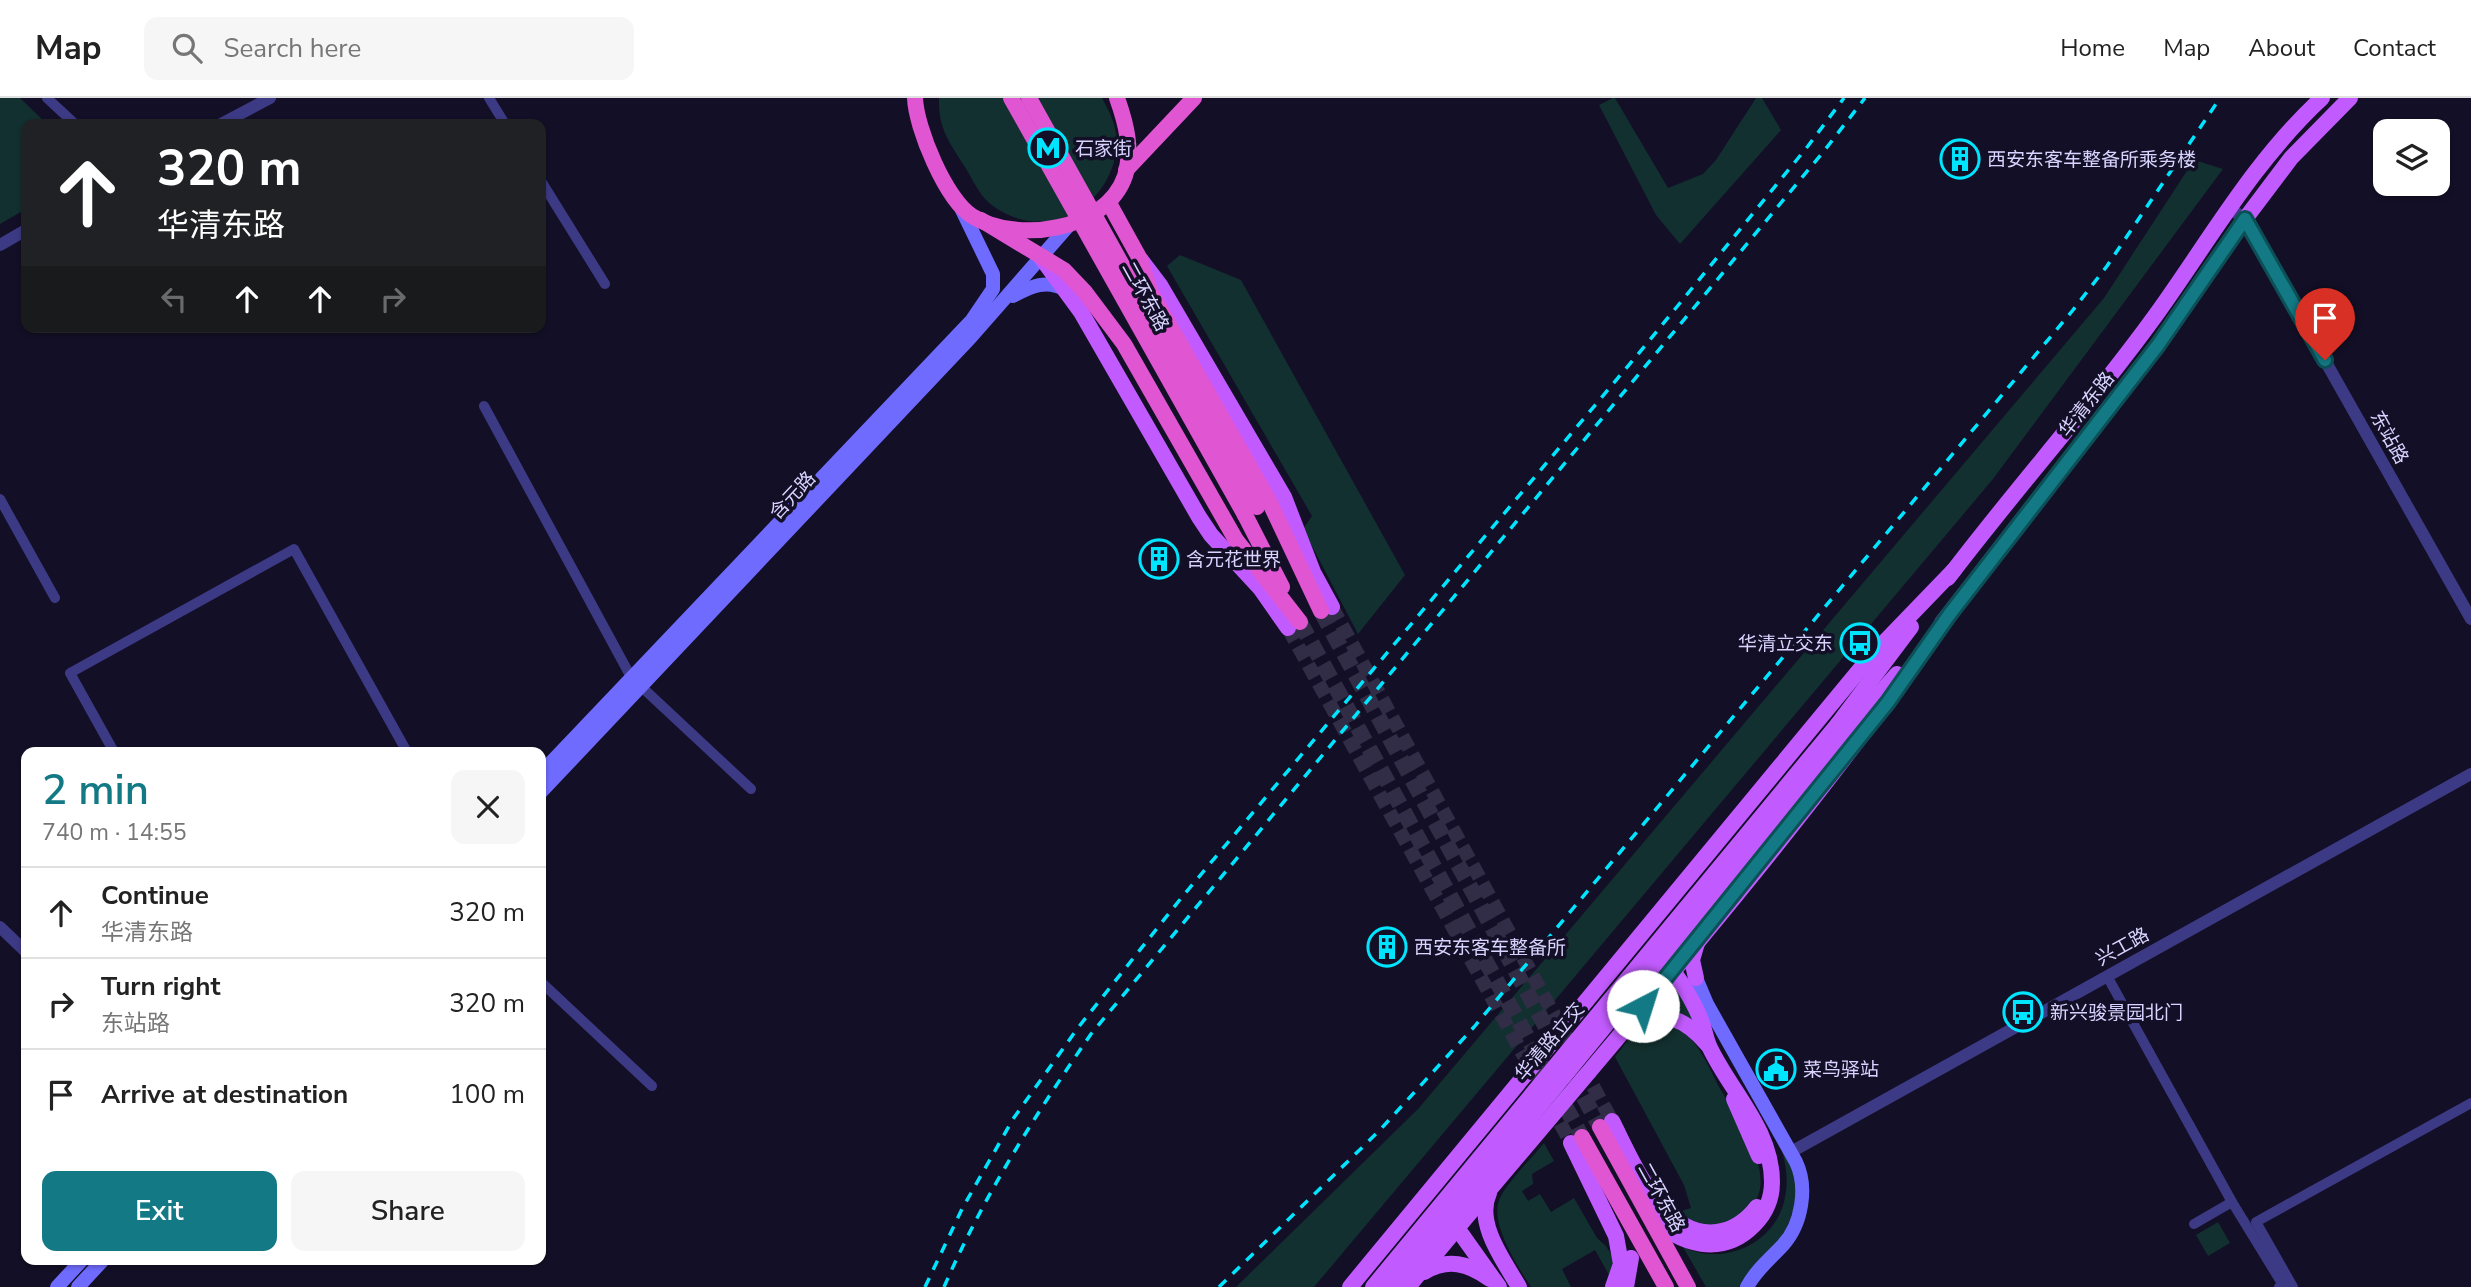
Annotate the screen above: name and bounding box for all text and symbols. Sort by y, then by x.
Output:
search box [144,17,634,80]
text: Map [35,26,102,71]
icon: search [168,29,206,67]
text: Search here [224,31,361,66]
text: Home [2060,32,2125,64]
text: Map [2163,32,2210,64]
text: About [2248,32,2315,64]
text: Contact [2353,32,2436,64]
map controls [2373,119,2450,196]
button: layers [2373,119,2450,196]
metro station icon: 石家街 [1027,127,1069,169]
text: 320 m [157,135,301,202]
place label: 石家街 [1075,136,1132,162]
building icon: 西安东客车整备所乘务楼 [1939,138,1981,180]
icon: ahead [42,147,133,238]
place label: 西安东客车整备所乘务楼 [1987,147,2196,173]
text: 华清东路 [157,204,285,247]
street label: 二环东路 [1115,257,1175,336]
icon: left [155,280,193,318]
icon: ahead [228,280,266,318]
icon: ahead [301,280,339,318]
icon: right [374,280,412,318]
pin [2295,288,2355,360]
icon: arrive [2306,299,2344,337]
street label: 华清东路 [2053,367,2120,443]
street label: 东站路 [2364,406,2414,469]
street label: 含元路 [764,466,822,525]
building icon: 含元花世界 [1138,538,1180,580]
place label: 含元花世界 [1186,547,1281,573]
bus stop icon: 华清立交东 [1839,622,1881,664]
place label: 华清立交东 [1738,631,1833,657]
text: 2 min [42,762,149,819]
button: close [451,770,525,844]
text: 740 m · 14:55 [42,817,187,848]
text: Continue [101,878,209,913]
icon: ahead [42,894,80,932]
text: 320 m [449,895,525,930]
text: 华清东路 [101,917,193,948]
street label: 兴工路 [2091,922,2154,972]
building icon: 西安东客车整备所 [1366,926,1408,968]
place label: 西安东客车整备所 [1414,935,1566,961]
text: Turn right [101,969,220,1004]
position arrow [1606,969,1680,1043]
icon: right [42,985,80,1023]
text: 320 m [449,986,525,1021]
bus stop icon: 新兴骏景园北门 [2002,991,2044,1033]
street label: 华清路立交 [1509,997,1590,1086]
place label: 新兴骏景园北门 [2050,1000,2183,1026]
text: 东站路 [101,1008,170,1039]
public building icon: 菜鸟驿站 [1755,1048,1797,1090]
place label: 菜鸟驿站 [1803,1057,1879,1083]
icon: arrive [42,1076,80,1114]
text: Arrive at destination [101,1077,348,1112]
text: 100 m [449,1077,525,1112]
street label: 二环东路 [1631,1158,1691,1237]
button: Exit [42,1171,277,1251]
button: Share [291,1171,525,1251]

